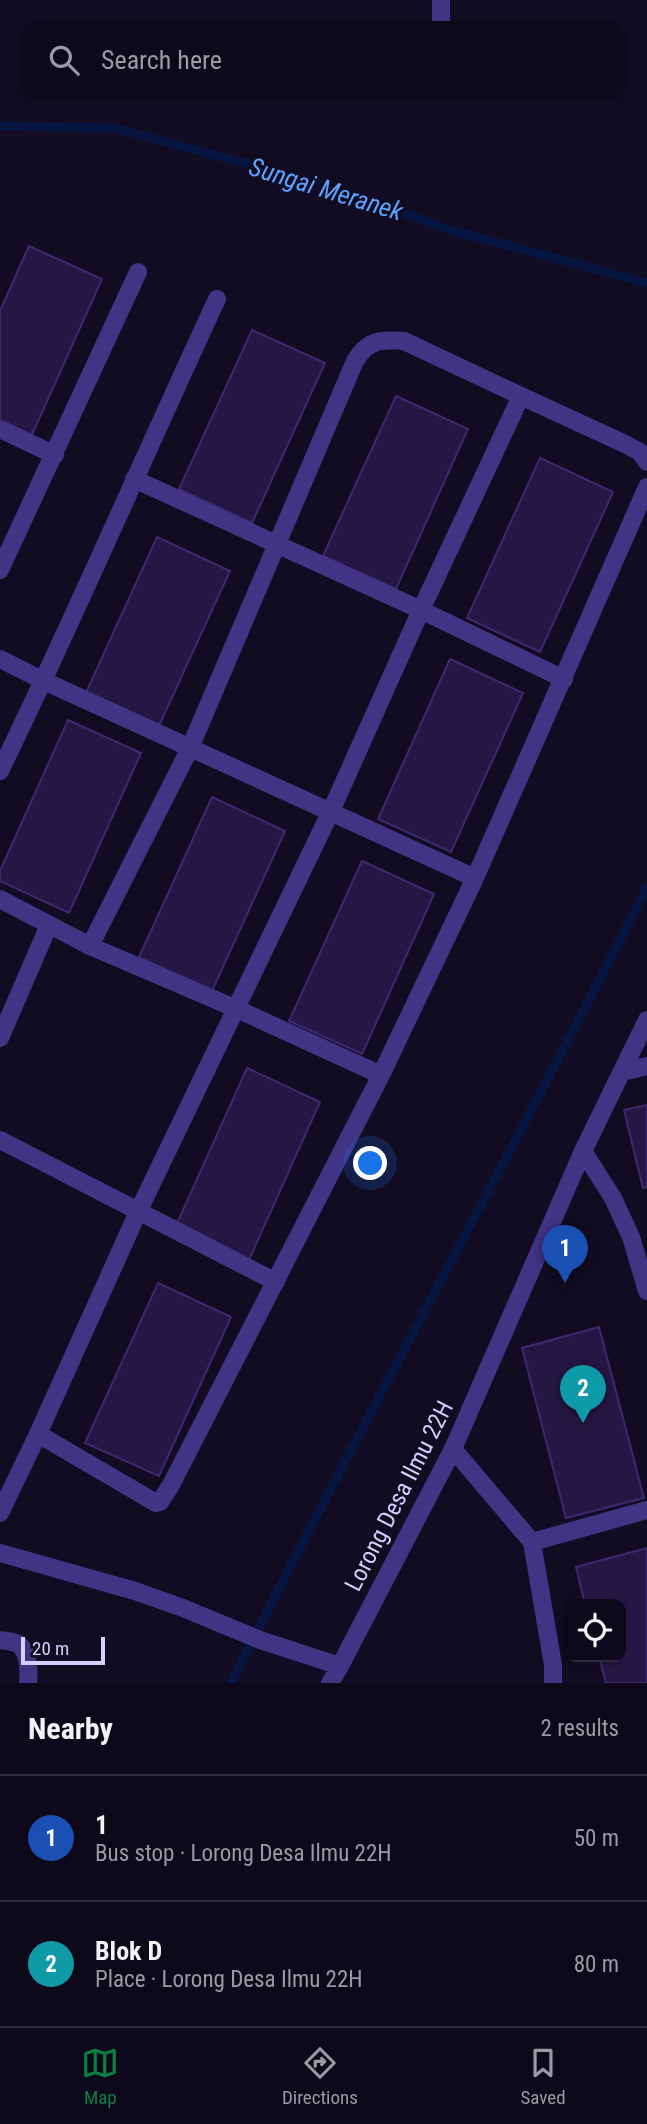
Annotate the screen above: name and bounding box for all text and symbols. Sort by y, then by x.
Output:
search box [21,21,626,98]
icon: search [45,41,83,79]
text: Search here [101,45,222,75]
water label: Sungai Meranek [245,151,407,227]
your location [353,1146,387,1180]
pin: 1 [542,1225,588,1283]
pin: 2 [560,1365,606,1423]
street label: Lorong Desa Ilmu 22H [339,1396,459,1596]
map controls [563,1599,626,1662]
button: locate [563,1599,626,1662]
scale bar [21,1634,105,1666]
text: 20 m [32,1637,69,1660]
text: Nearby [28,1711,113,1746]
text: 2 results [541,1715,619,1742]
text: 1 [95,1810,108,1840]
text: 1 [45,1825,57,1852]
text: 50 m [574,1825,619,1852]
text: Bus stop · Lorong Desa Ilmu 22H [95,1840,392,1867]
text: Blok D [95,1936,162,1966]
text: 2 [45,1951,57,1978]
text: 80 m [574,1951,619,1978]
text: Place · Lorong Desa Ilmu 22H [95,1966,363,1993]
tab: Map [81,2044,119,2109]
tab: Directions [282,2044,358,2109]
tab: Saved [520,2044,566,2109]

